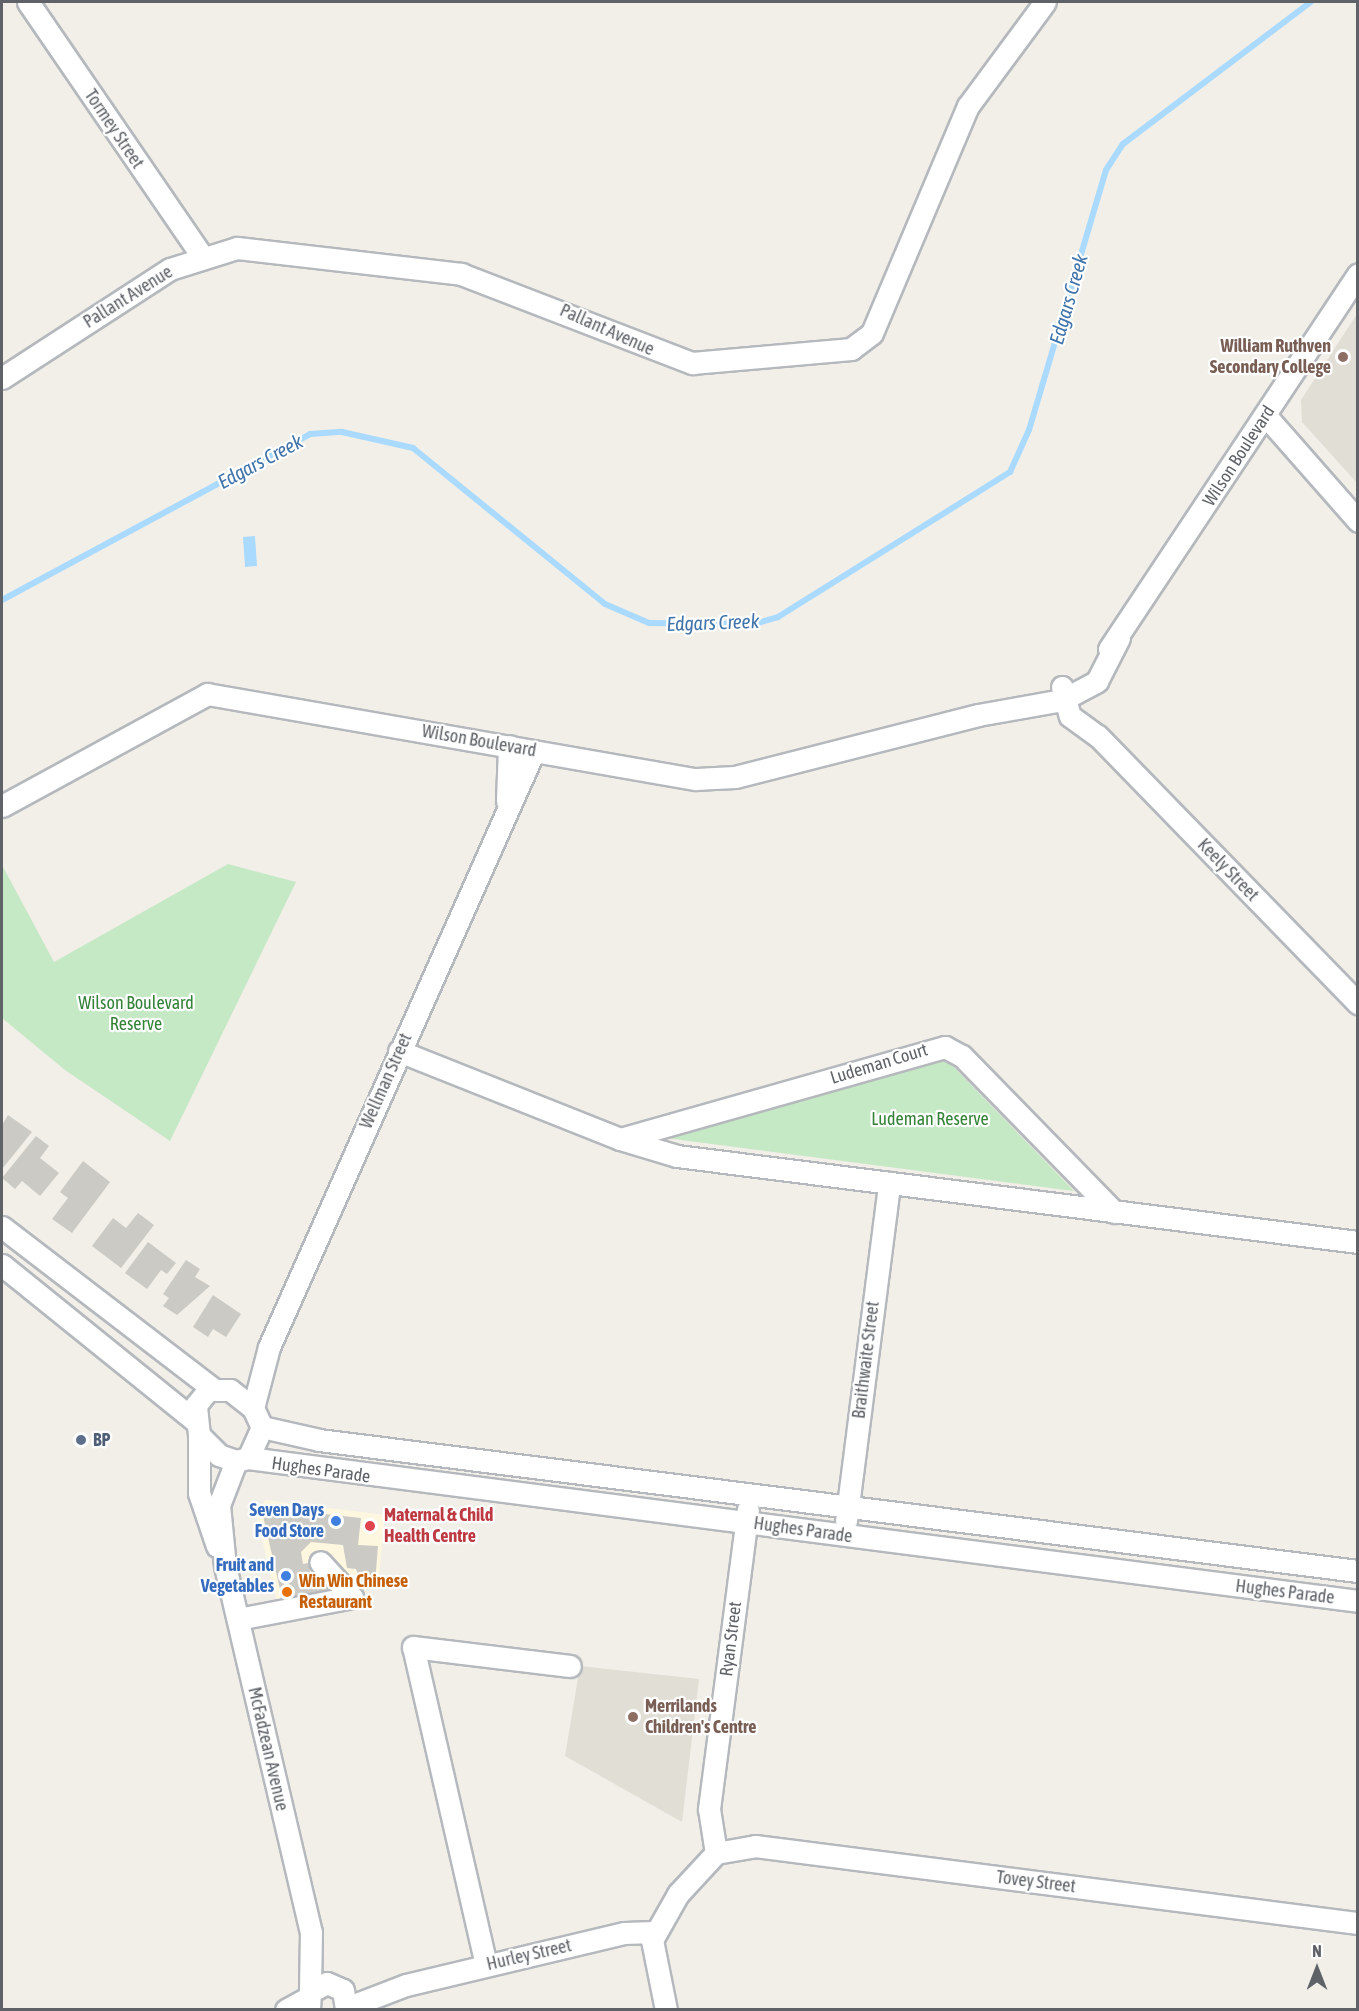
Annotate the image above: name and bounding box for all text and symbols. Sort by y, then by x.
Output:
street label: Tormey Street [80,85,148,173]
water label: Edgars Creek [1044,251,1092,347]
street label: Pallant Avenue [79,261,177,333]
street label: Pallant Avenue [556,300,658,360]
place label: William Ruthven Secondary College [1210,336,1331,378]
marker: William Ruthven Secondary College [1336,350,1350,364]
street label: Wilson Boulevard [1198,402,1280,510]
water label: Edgars Creek [213,429,307,493]
water label: Edgars Creek [666,608,760,636]
street label: Wilson Boulevard [420,720,538,762]
street label: Keely Street [1193,834,1263,906]
park label: Wilson Boulevard Reserve [78,993,194,1036]
street label: Wellman Street [355,1030,417,1132]
street label: Ludeman Court [828,1039,930,1089]
park label: Ludeman Reserve [871,1108,989,1130]
street label: Braithwaite Street [848,1300,884,1420]
place label: BP [93,1429,110,1451]
marker: BP [74,1433,88,1447]
street label: Hughes Parade [270,1452,372,1488]
place label: Seven Days Food Store [250,1500,324,1543]
place label: Maternal & Child Health Centre [384,1505,493,1547]
street label: Hughes Parade [752,1512,854,1548]
marker: Seven Days Food Store [329,1514,343,1528]
marker: Maternal & Child Health Centre [361,1517,379,1535]
place label: Fruit and Vegetables [201,1555,274,1598]
marker: Fruit and Vegetables [279,1569,293,1583]
place label: Win Win Chinese Restaurant [299,1571,408,1614]
street label: Hughes Parade [1234,1575,1336,1609]
marker: Win Win Chinese Restaurant [280,1585,294,1599]
street label: Ryan Street [716,1600,746,1678]
street label: McFadzean Avenue [243,1685,293,1813]
place label: Merrilands Children's Centre [645,1696,756,1738]
marker: Merrilands Children's Centre [626,1710,640,1724]
street label: Tovey Street [995,1866,1077,1898]
street label: Hurley Street [484,1935,574,1975]
north arrow [1287,1939,1347,1999]
text: N [1312,1942,1322,1960]

